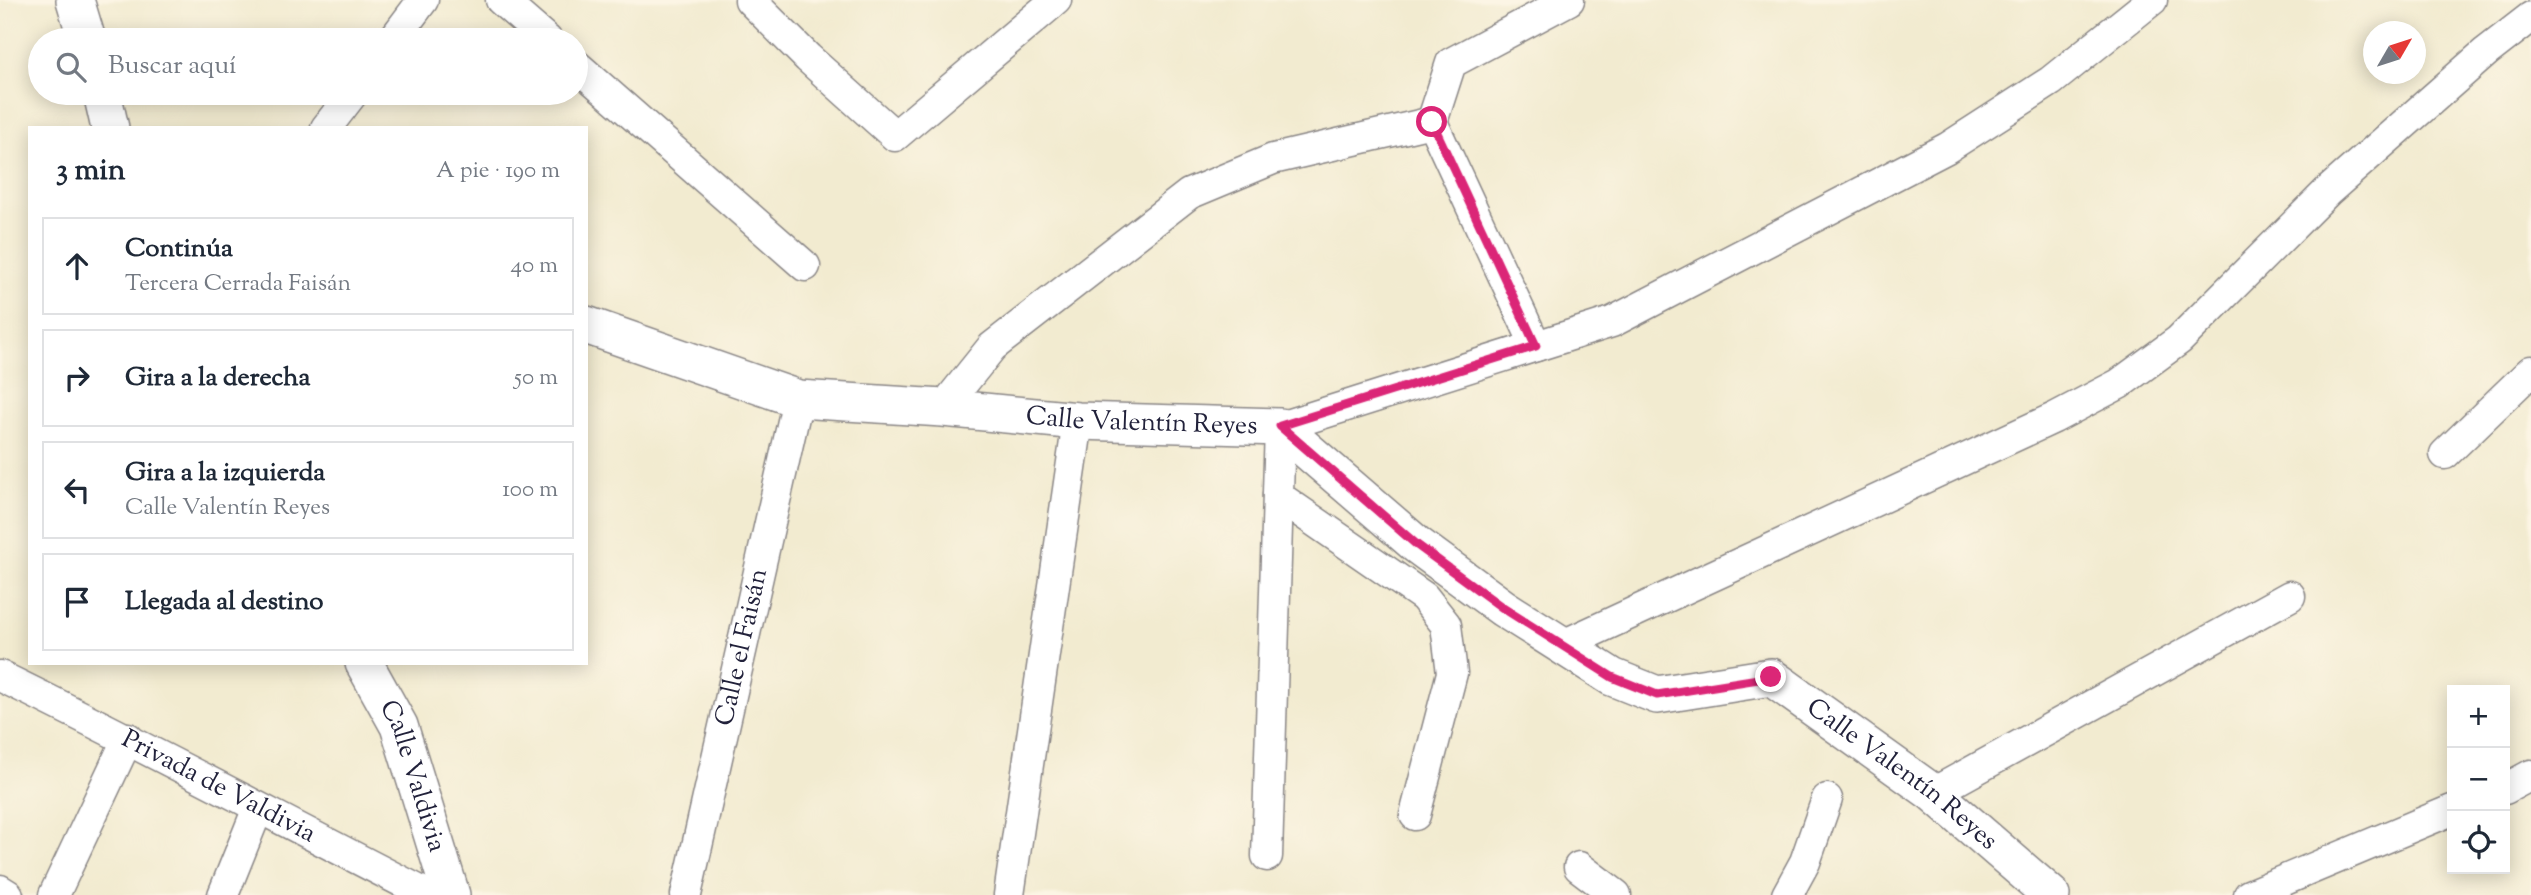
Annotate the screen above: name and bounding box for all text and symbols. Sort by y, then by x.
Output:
north arrow [2363,21,2426,84]
search box [28,28,588,105]
icon: search [52,48,90,86]
text: Buscar aquí [108,48,237,85]
route start [1416,106,1447,137]
text: 3 min [56,150,126,193]
text: A pie · 190 m [436,155,560,188]
text: Continúa [125,231,233,268]
icon: ahead [58,247,96,285]
text: 40 m [511,250,558,283]
text: Tercera Cerrada Faisán [125,268,351,301]
icon: right [58,359,96,397]
text: Gira a la derecha [125,360,310,397]
text: 50 m [514,362,558,395]
street label: Calle Valentín Reyes [1024,398,1258,445]
text: Gira a la izquierda [125,455,325,492]
icon: left [58,471,96,509]
text: 100 m [502,474,558,507]
text: Calle Valentín Reyes [125,492,330,525]
street label: Calle el Faisán [706,565,778,730]
icon: arrive [58,583,96,621]
text: Llegada al destino [125,584,323,621]
route end [1755,661,1786,692]
map controls [2447,685,2510,874]
button: + [2447,685,2510,748]
street label: Calle Valentín Reyes [1799,689,2006,859]
street label: Calle Valdivia [370,693,455,857]
street label: Privada de Valdivia [115,721,322,852]
button: − [2447,748,2510,811]
button: locate [2447,811,2510,874]

